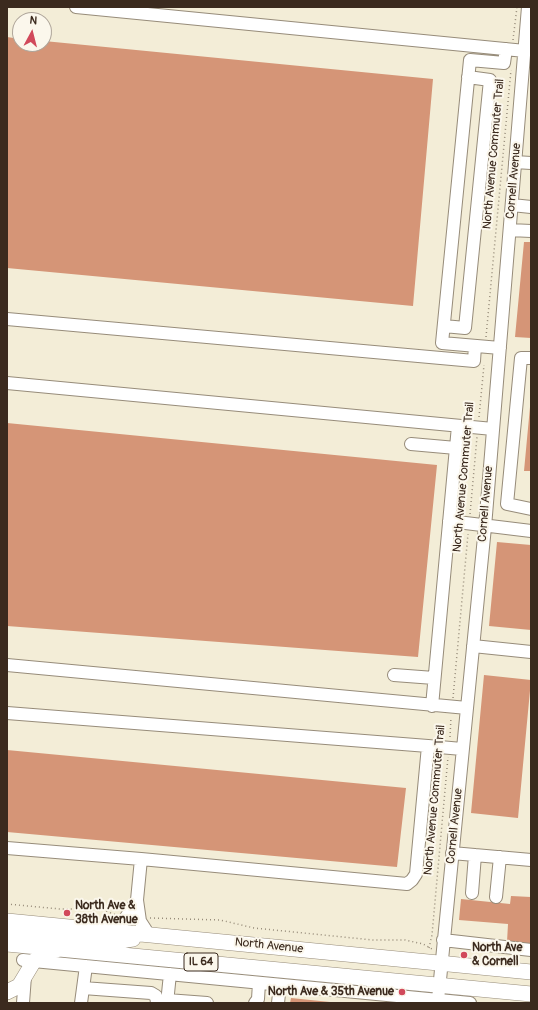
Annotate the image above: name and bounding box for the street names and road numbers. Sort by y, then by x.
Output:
street label: North Avenue Commuter Trail [480,78,508,230]
street label: Cornell Avenue [504,142,524,220]
street label: North Avenue Commuter Trail [450,401,478,553]
street label: Cornell Avenue [476,465,496,543]
street label: North Avenue Commuter Trail [421,724,449,876]
street label: Cornell Avenue [444,787,466,865]
street label: North Avenue [234,935,304,957]
road number: IL 64 [184,953,218,971]

